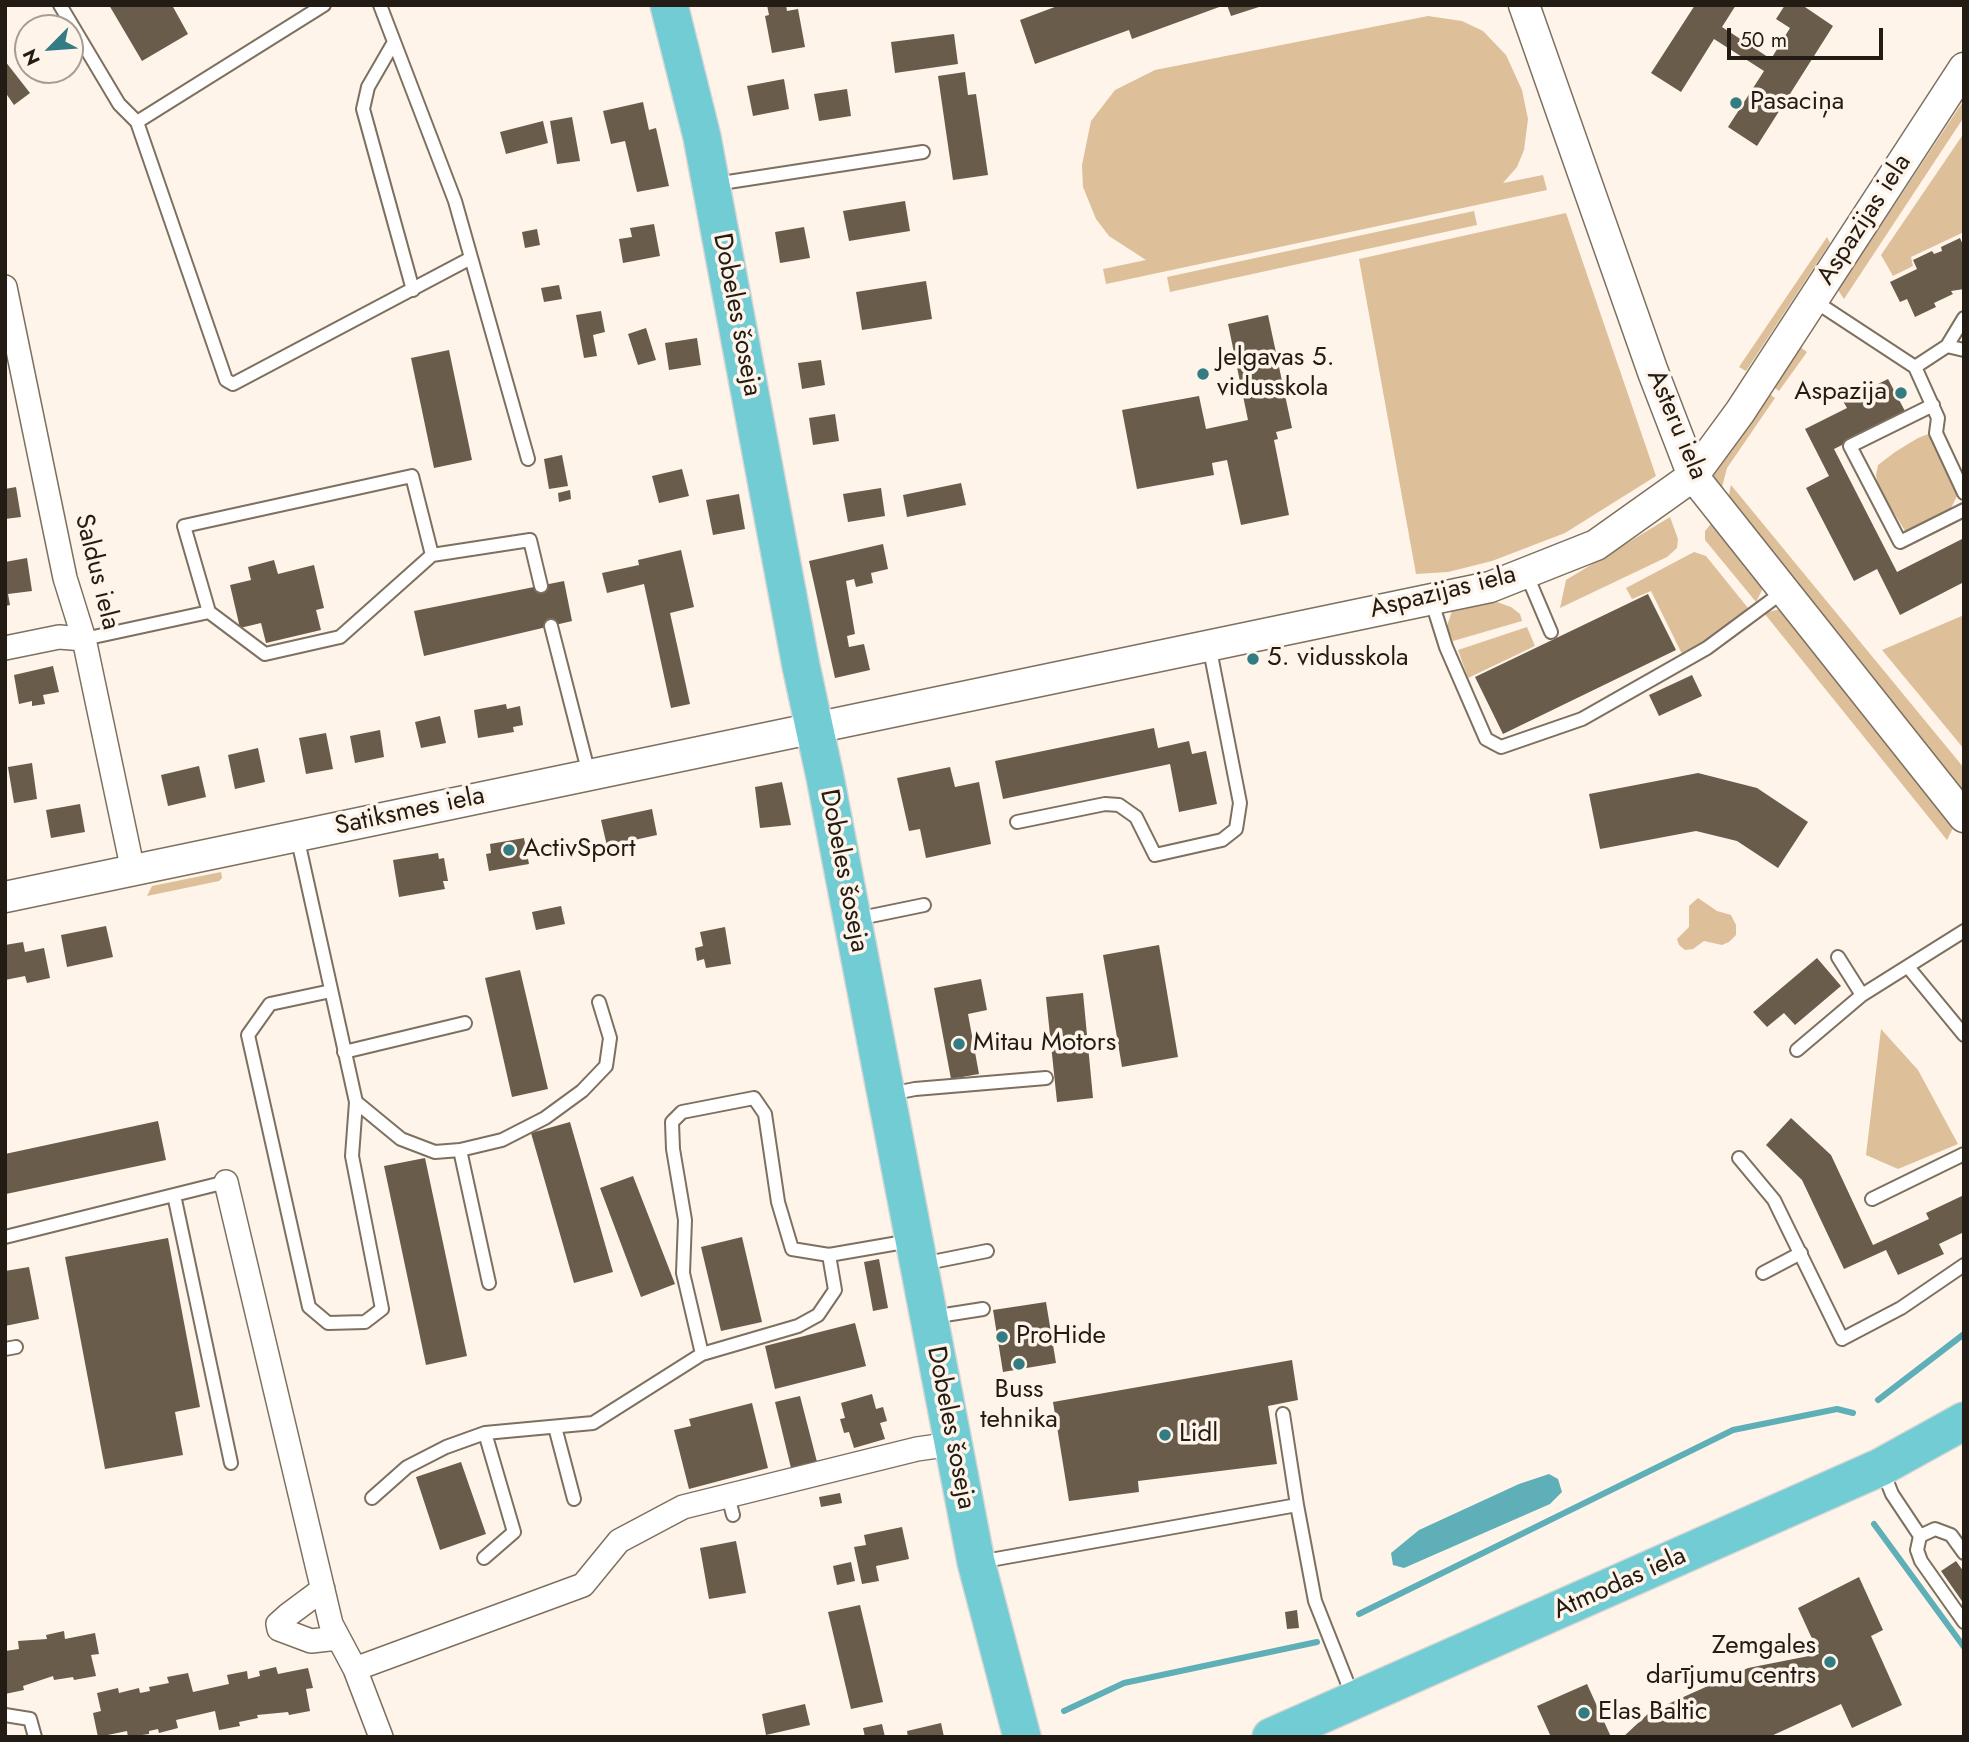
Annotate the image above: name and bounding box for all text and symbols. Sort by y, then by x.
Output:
north arrow [14,14,84,84]
scale bar [1731,14,1887,58]
text: 50 m [1740,25,1787,55]
text: N [16,45,47,70]
place label: Pasaciņa [1750,87,1844,119]
marker: Pasaciņa [1728,95,1744,111]
street label: Aspazijas iela [1811,149,1919,291]
street label: Dobeles šoseja [705,231,767,399]
place label: Jelgavas 5. vidusskola [1217,343,1334,404]
street label: Asteru iela [1639,365,1713,485]
marker: Jelgavas 5. vidusskola [1195,366,1211,382]
place label: Aspazija [1794,377,1887,409]
marker: Aspazija [1893,385,1909,401]
street label: Saldus iela [67,511,125,633]
street label: Aspazijas iela [1367,560,1519,626]
place label: 5. vidusskola [1267,643,1409,675]
marker: 5. vidusskola [1245,651,1261,667]
street label: Satiksmes iela [332,781,488,843]
street label: Dobeles šoseja [812,787,874,955]
place label: ActivSport [523,834,635,866]
marker: ActivSport [501,842,517,858]
place label: Mitau Motors [973,1028,1116,1060]
marker: Mitau Motors [951,1036,967,1052]
place label: ProHide [1016,1321,1106,1353]
marker: ProHide [994,1329,1010,1345]
street label: Dobeles šoseja [919,1344,981,1512]
marker: Buss tehnika [1011,1356,1027,1372]
place label: Buss tehnika [980,1375,1058,1436]
place label: Lidl [1179,1419,1218,1451]
marker: Lidl [1157,1427,1173,1443]
street label: Atmodas iela [1549,1541,1691,1627]
place label: Zemgales darījumu centrs [1646,1631,1816,1692]
marker: Zemgales darījumu centrs [1822,1654,1838,1670]
place label: Elas Baltic [1598,1697,1707,1729]
marker: Elas Baltic [1576,1705,1592,1721]

